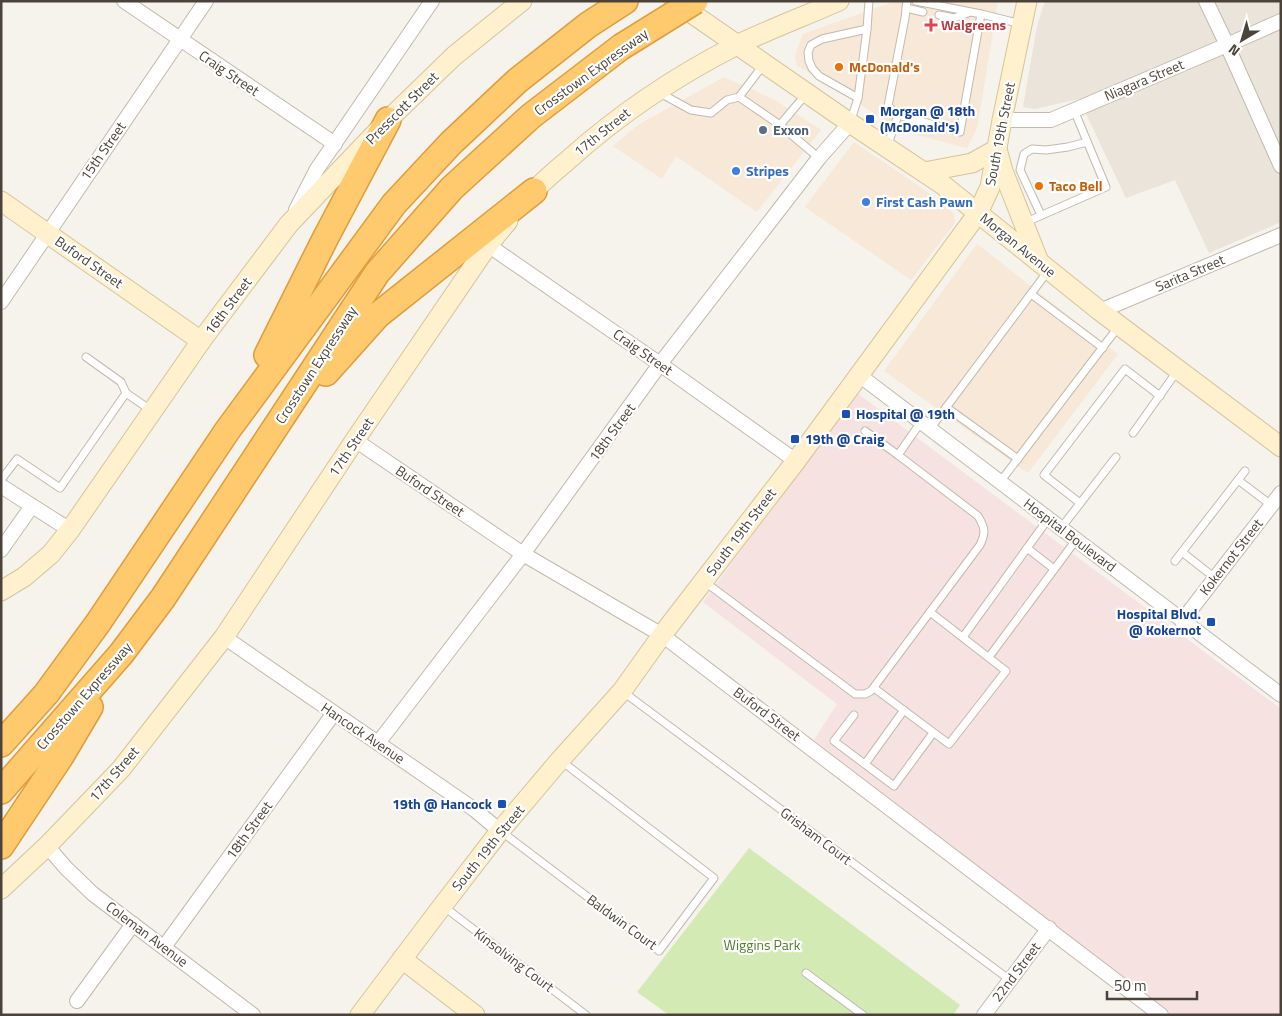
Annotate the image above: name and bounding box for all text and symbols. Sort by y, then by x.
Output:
place label: Walgreens [941,14,1006,35]
north arrow [1217,15,1267,65]
marker: Walgreens [925,19,937,31]
street label: Crosstown Expressway [529,23,652,120]
text: N [1223,39,1244,62]
street label: Craig Street [195,45,264,101]
street label: Niagara Street [1101,53,1187,106]
place label: McDonald's [849,56,920,77]
marker: McDonald's [833,61,845,73]
street label: Presscott Street [360,66,443,149]
street label: South 19th Street [979,80,1020,188]
place label: Morgan @ 18th (McDonald's) [880,100,975,137]
street label: 17th Street [569,102,634,161]
marker: Morgan @ 18th (McDonald's) [864,113,876,125]
street label: 15th Street [75,117,131,184]
place label: Exxon [773,119,809,140]
marker: Exxon [757,124,769,136]
place label: Stripes [746,160,789,181]
marker: Stripes [730,165,742,177]
place label: Taco Bell [1049,175,1102,196]
marker: Taco Bell [1033,180,1045,192]
place label: First Cash Pawn [876,191,973,212]
marker: First Cash Pawn [860,196,872,208]
street label: Morgan Avenue [976,207,1061,282]
street label: Buford Street [51,230,128,293]
street label: Sarita Street [1152,248,1228,297]
street label: 16th Street [199,272,256,339]
street label: Crosstown Expressway [270,302,362,428]
street label: Craig Street [609,323,678,380]
street label: 18th Street [583,398,640,465]
place label: Hospital @ 19th [856,403,955,424]
marker: Hospital @ 19th [840,408,852,420]
street label: 17th Street [323,413,378,480]
place label: 19th @ Craig [805,428,885,449]
marker: 19th @ Craig [789,433,801,445]
street label: Buford Street [392,460,469,521]
street label: South 19th Street [701,483,781,580]
street label: Hospital Boulevard [1020,493,1121,576]
street label: Kokernot Street [1194,514,1267,600]
place label: Hospital Blvd. @ Kokernot [1117,603,1201,640]
marker: Hospital Blvd. @ Kokernot [1205,616,1217,628]
street label: Crosstown Expressway [31,637,137,754]
street label: Buford Street [729,681,805,746]
street label: Hancock Avenue [317,697,409,768]
street label: 17th Street [84,741,144,806]
place label: 19th @ Hancock [392,793,493,814]
street label: 18th Street [220,796,277,863]
marker: 19th @ Hancock [496,798,508,810]
street label: South 19th Street [446,800,529,895]
street label: Grisham Court [776,802,856,869]
street label: Baldwin Court [583,889,662,954]
street label: Coleman Avenue [102,896,193,972]
street label: Kinsolving Court [470,923,559,997]
park label: Wiggins Park [724,934,801,955]
street label: 22nd Street [986,937,1045,1006]
scale bar [1107,968,1197,1000]
text: 50 m [1114,974,1147,997]

